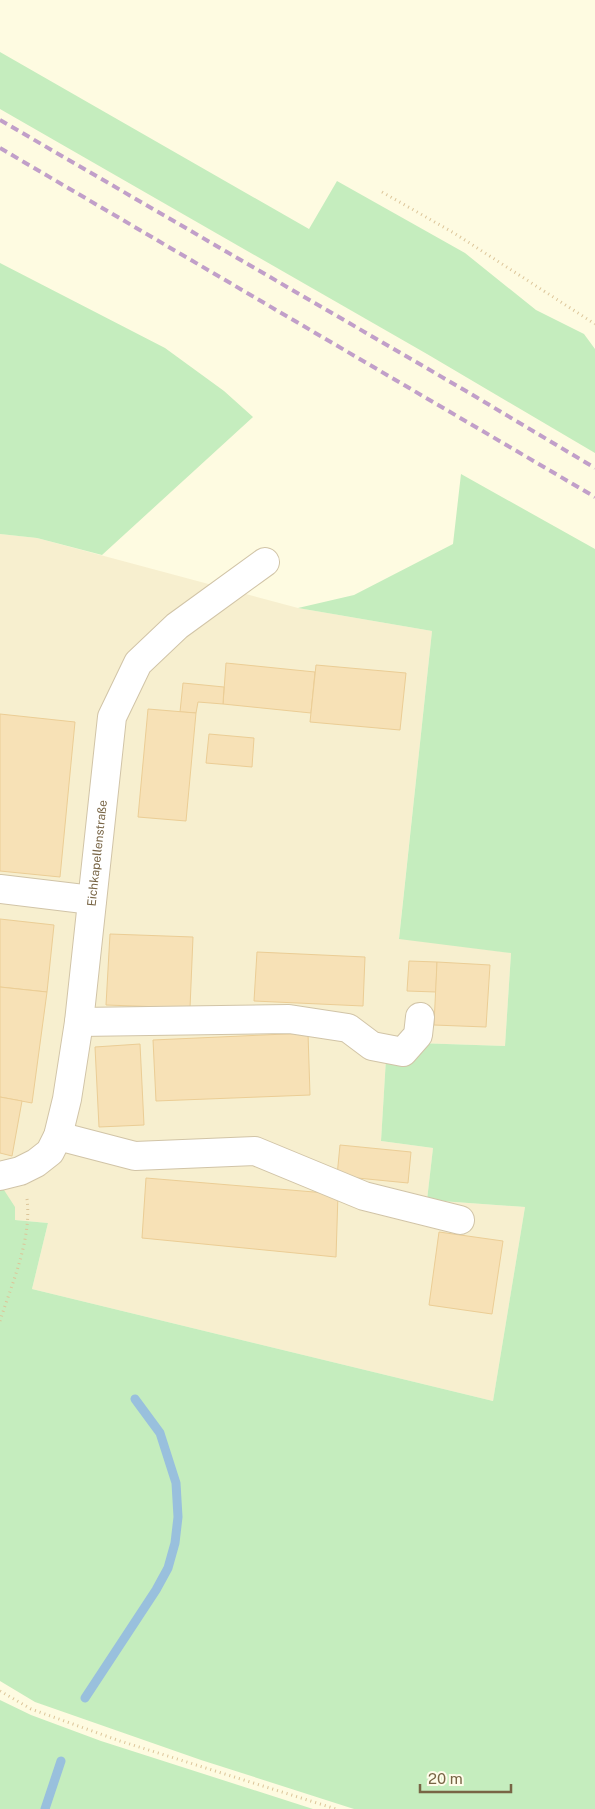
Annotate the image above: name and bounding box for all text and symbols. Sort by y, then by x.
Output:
street label: Eichkapellenstraße [85,799,110,907]
scale bar [420,1762,511,1794]
text: 20 m [428,1770,463,1787]

